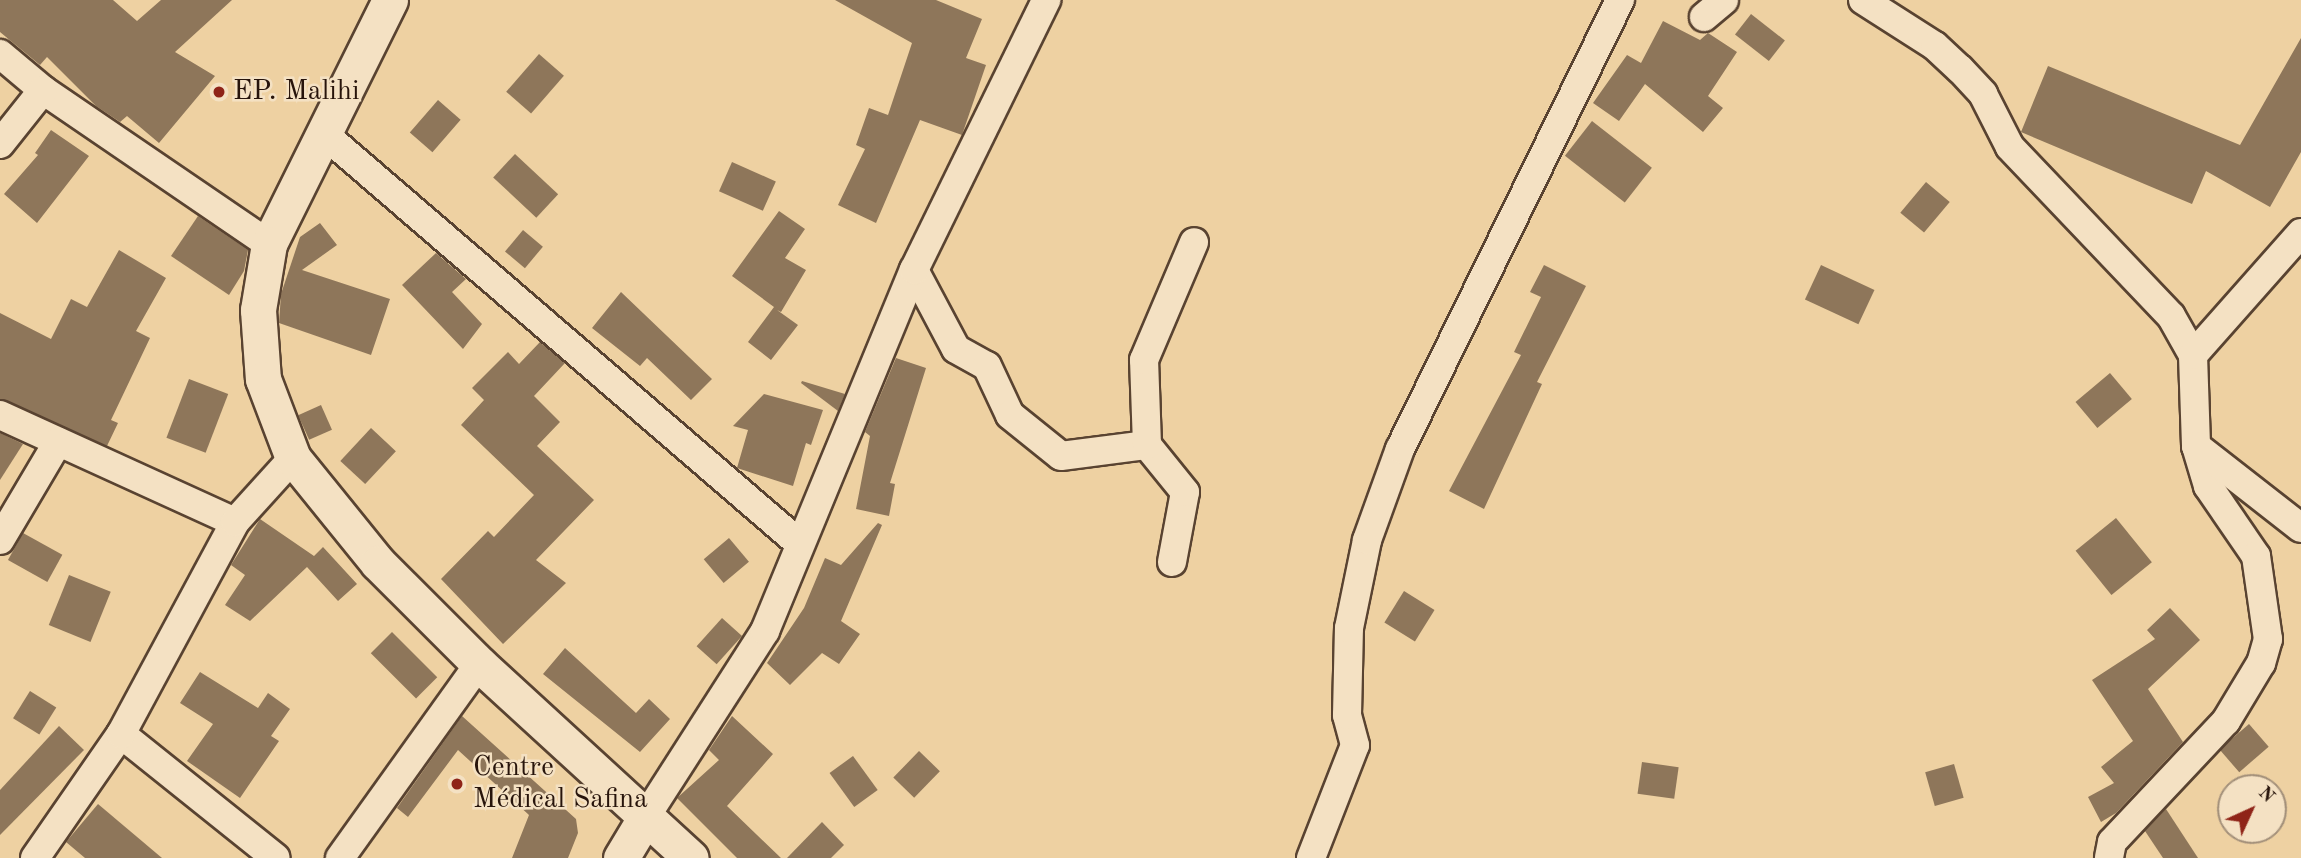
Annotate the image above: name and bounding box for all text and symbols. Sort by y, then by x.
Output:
place label: EP. Malihi [233,75,360,109]
marker: EP. Malihi [211,84,227,100]
place label: Centre Médical Safina [473,751,648,817]
marker: Centre Médical Safina [447,774,467,794]
north arrow [2217,774,2287,844]
text: N [2254,783,2278,807]

